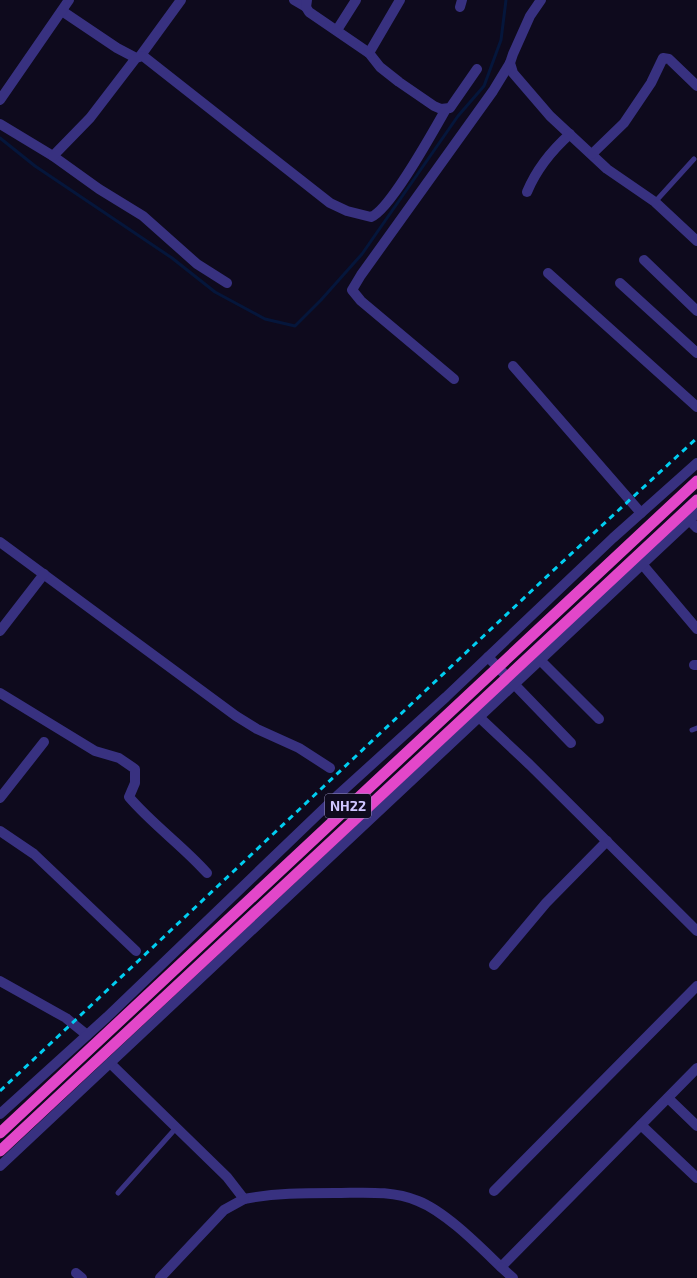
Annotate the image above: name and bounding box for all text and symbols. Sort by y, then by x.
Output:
road number: NH22 [325,794,371,818]

